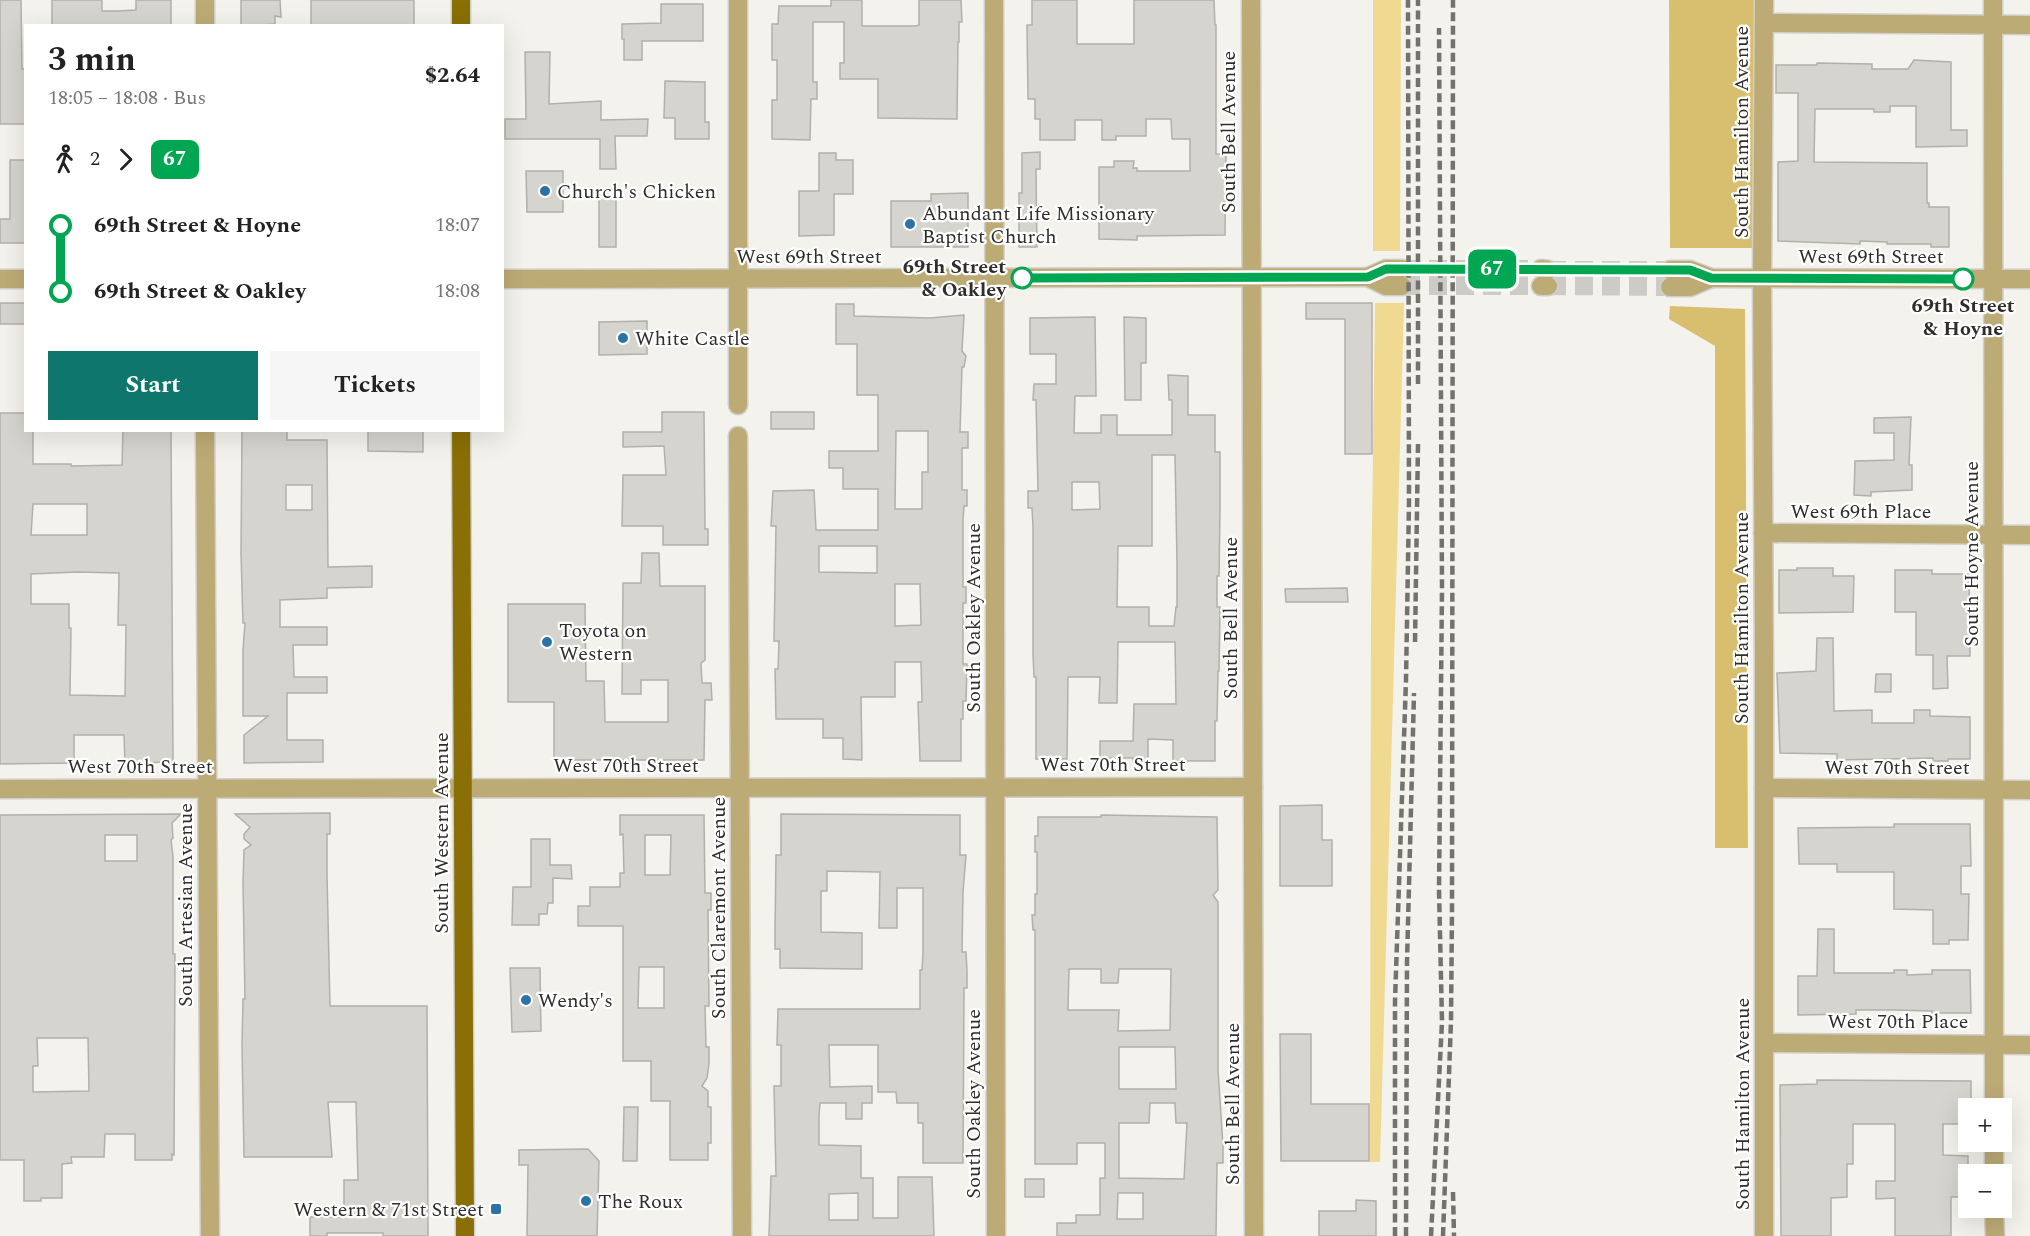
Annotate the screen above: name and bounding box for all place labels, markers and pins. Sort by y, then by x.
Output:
place label: Church's Chicken [557,177,716,207]
marker: Church's Chicken [538,184,552,198]
place label: Abundant Life Missionary Baptist Church [922,199,1156,252]
marker: Abundant Life Missionary Baptist Church [903,217,917,231]
place label: 69th Street & Oakley [903,252,1007,305]
marker: 69th Street & Oakley [1011,267,1033,289]
marker: 69th Street & Hoyne [1952,268,1974,290]
place label: 69th Street & Hoyne [1911,291,2015,344]
place label: White Castle [635,324,750,354]
marker: White Castle [616,331,630,345]
place label: Toyota on Western [559,616,647,669]
marker: Toyota on Western [540,635,554,649]
place label: Wendy's [538,986,613,1016]
marker: Wendy's [519,993,533,1007]
place label: The Roux [598,1187,683,1217]
marker: The Roux [579,1194,593,1208]
place label: Western & 71st Street [293,1195,484,1225]
marker: Western & 71st Street [489,1202,503,1216]

